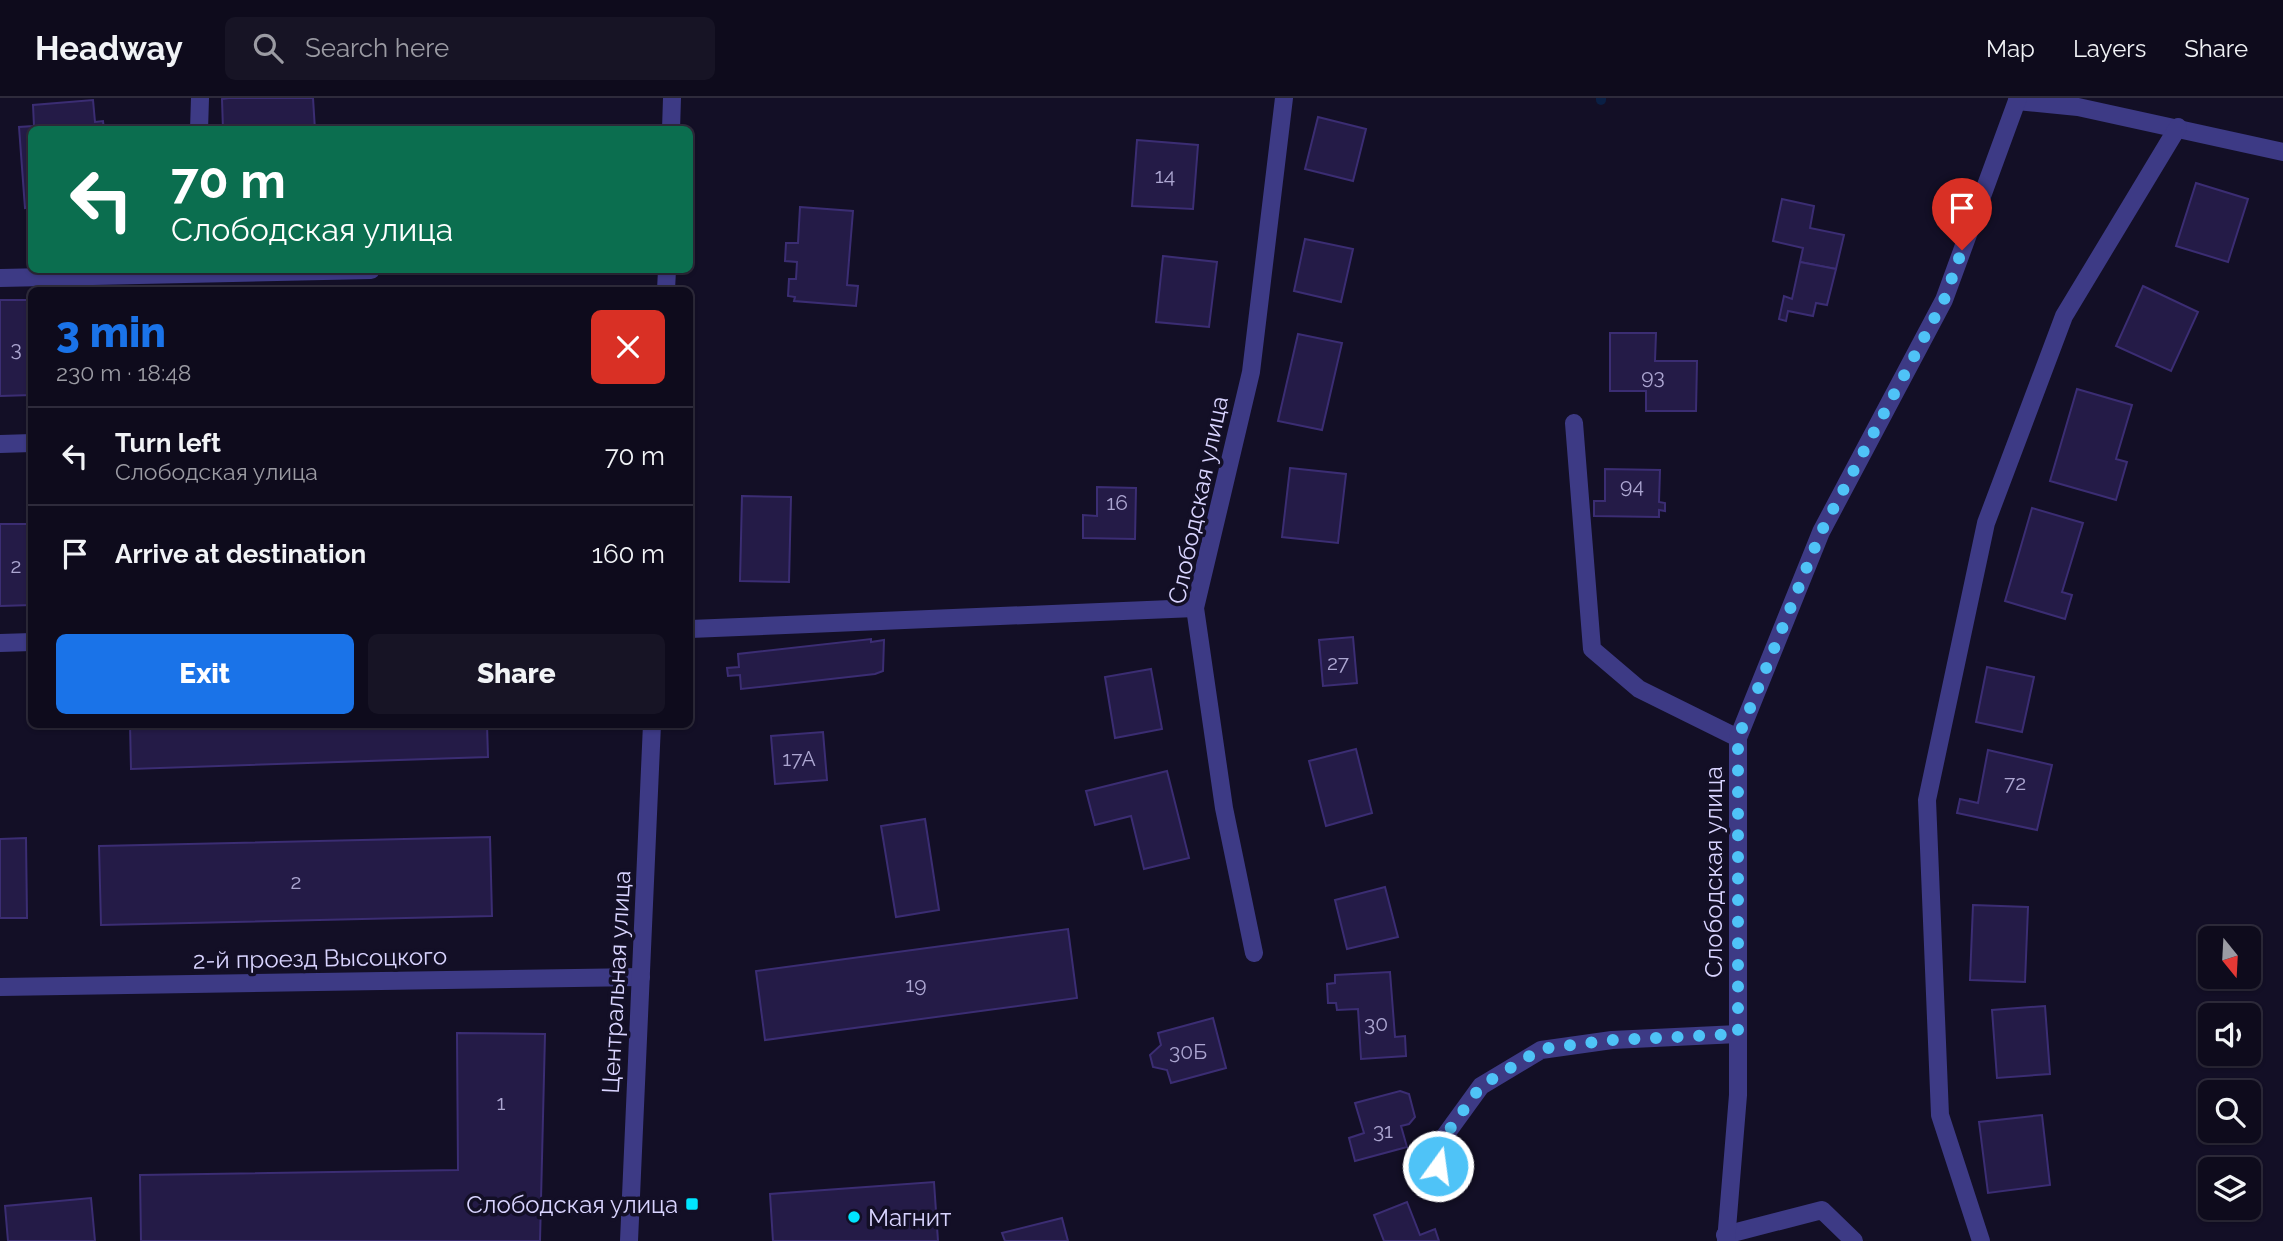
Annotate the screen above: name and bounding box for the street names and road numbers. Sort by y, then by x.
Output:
street label: Слободская улица [1162,393,1234,607]
street label: Слободская улица [1699,766,1728,978]
street label: Центральная улица [596,870,636,1094]
street label: 2-й проезд Высоцкого [193,941,447,975]

